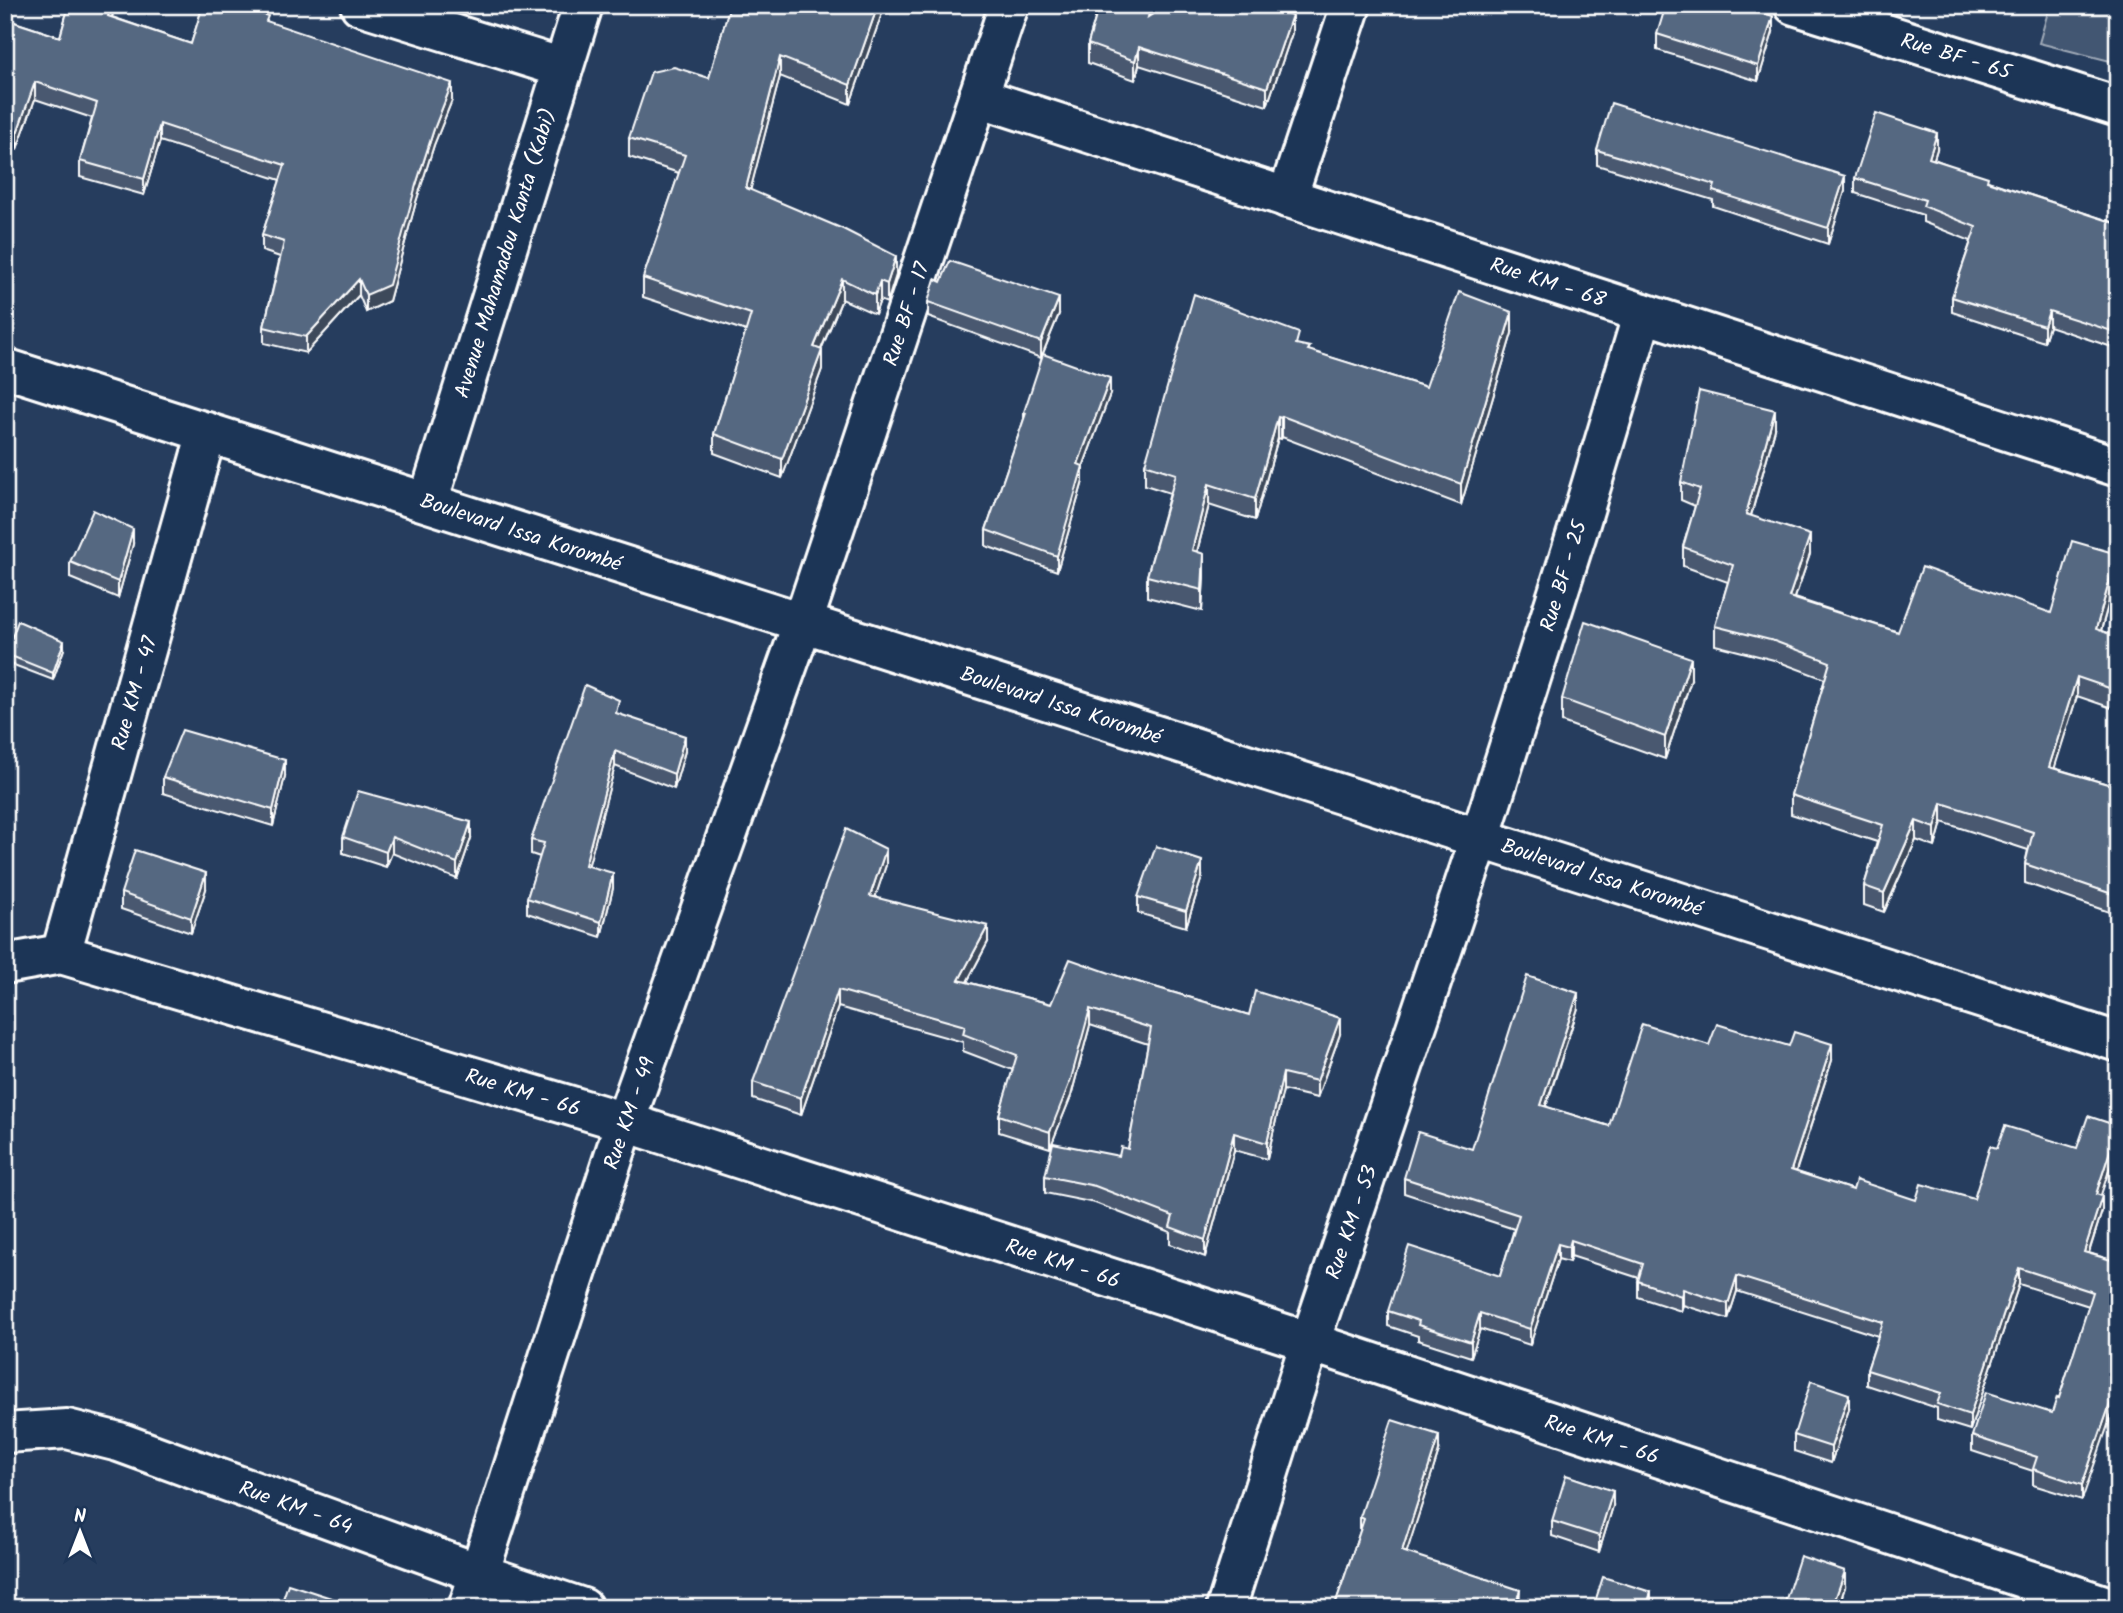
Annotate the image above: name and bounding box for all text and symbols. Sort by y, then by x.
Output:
street label: Rue BF - 65 [1896,25,2017,90]
street label: Avenue Mahamadou Kanta (Kabi) [447,104,566,403]
street label: Rue KM - 68 [1485,249,1610,318]
street label: Rue BF - 17 [875,257,940,371]
street label: Boulevard Issa Korombé [416,485,626,582]
street label: Rue BF - 25 [1532,515,1597,636]
street label: Rue KM - 47 [103,631,168,754]
street label: Boulevard Issa Korombé [956,658,1166,755]
street label: Boulevard Issa Korombé [1497,830,1707,927]
street label: Rue KM - 49 [596,1053,665,1174]
street label: Rue KM - 66 [461,1060,584,1127]
street label: Rue KM - 53 [1317,1161,1387,1284]
street label: Rue KM - 66 [1001,1230,1124,1299]
street label: Rue KM - 66 [1540,1406,1663,1475]
street label: Rue KM - 64 [234,1473,357,1544]
north arrow [46,1498,116,1568]
text: N [74,1502,86,1532]

